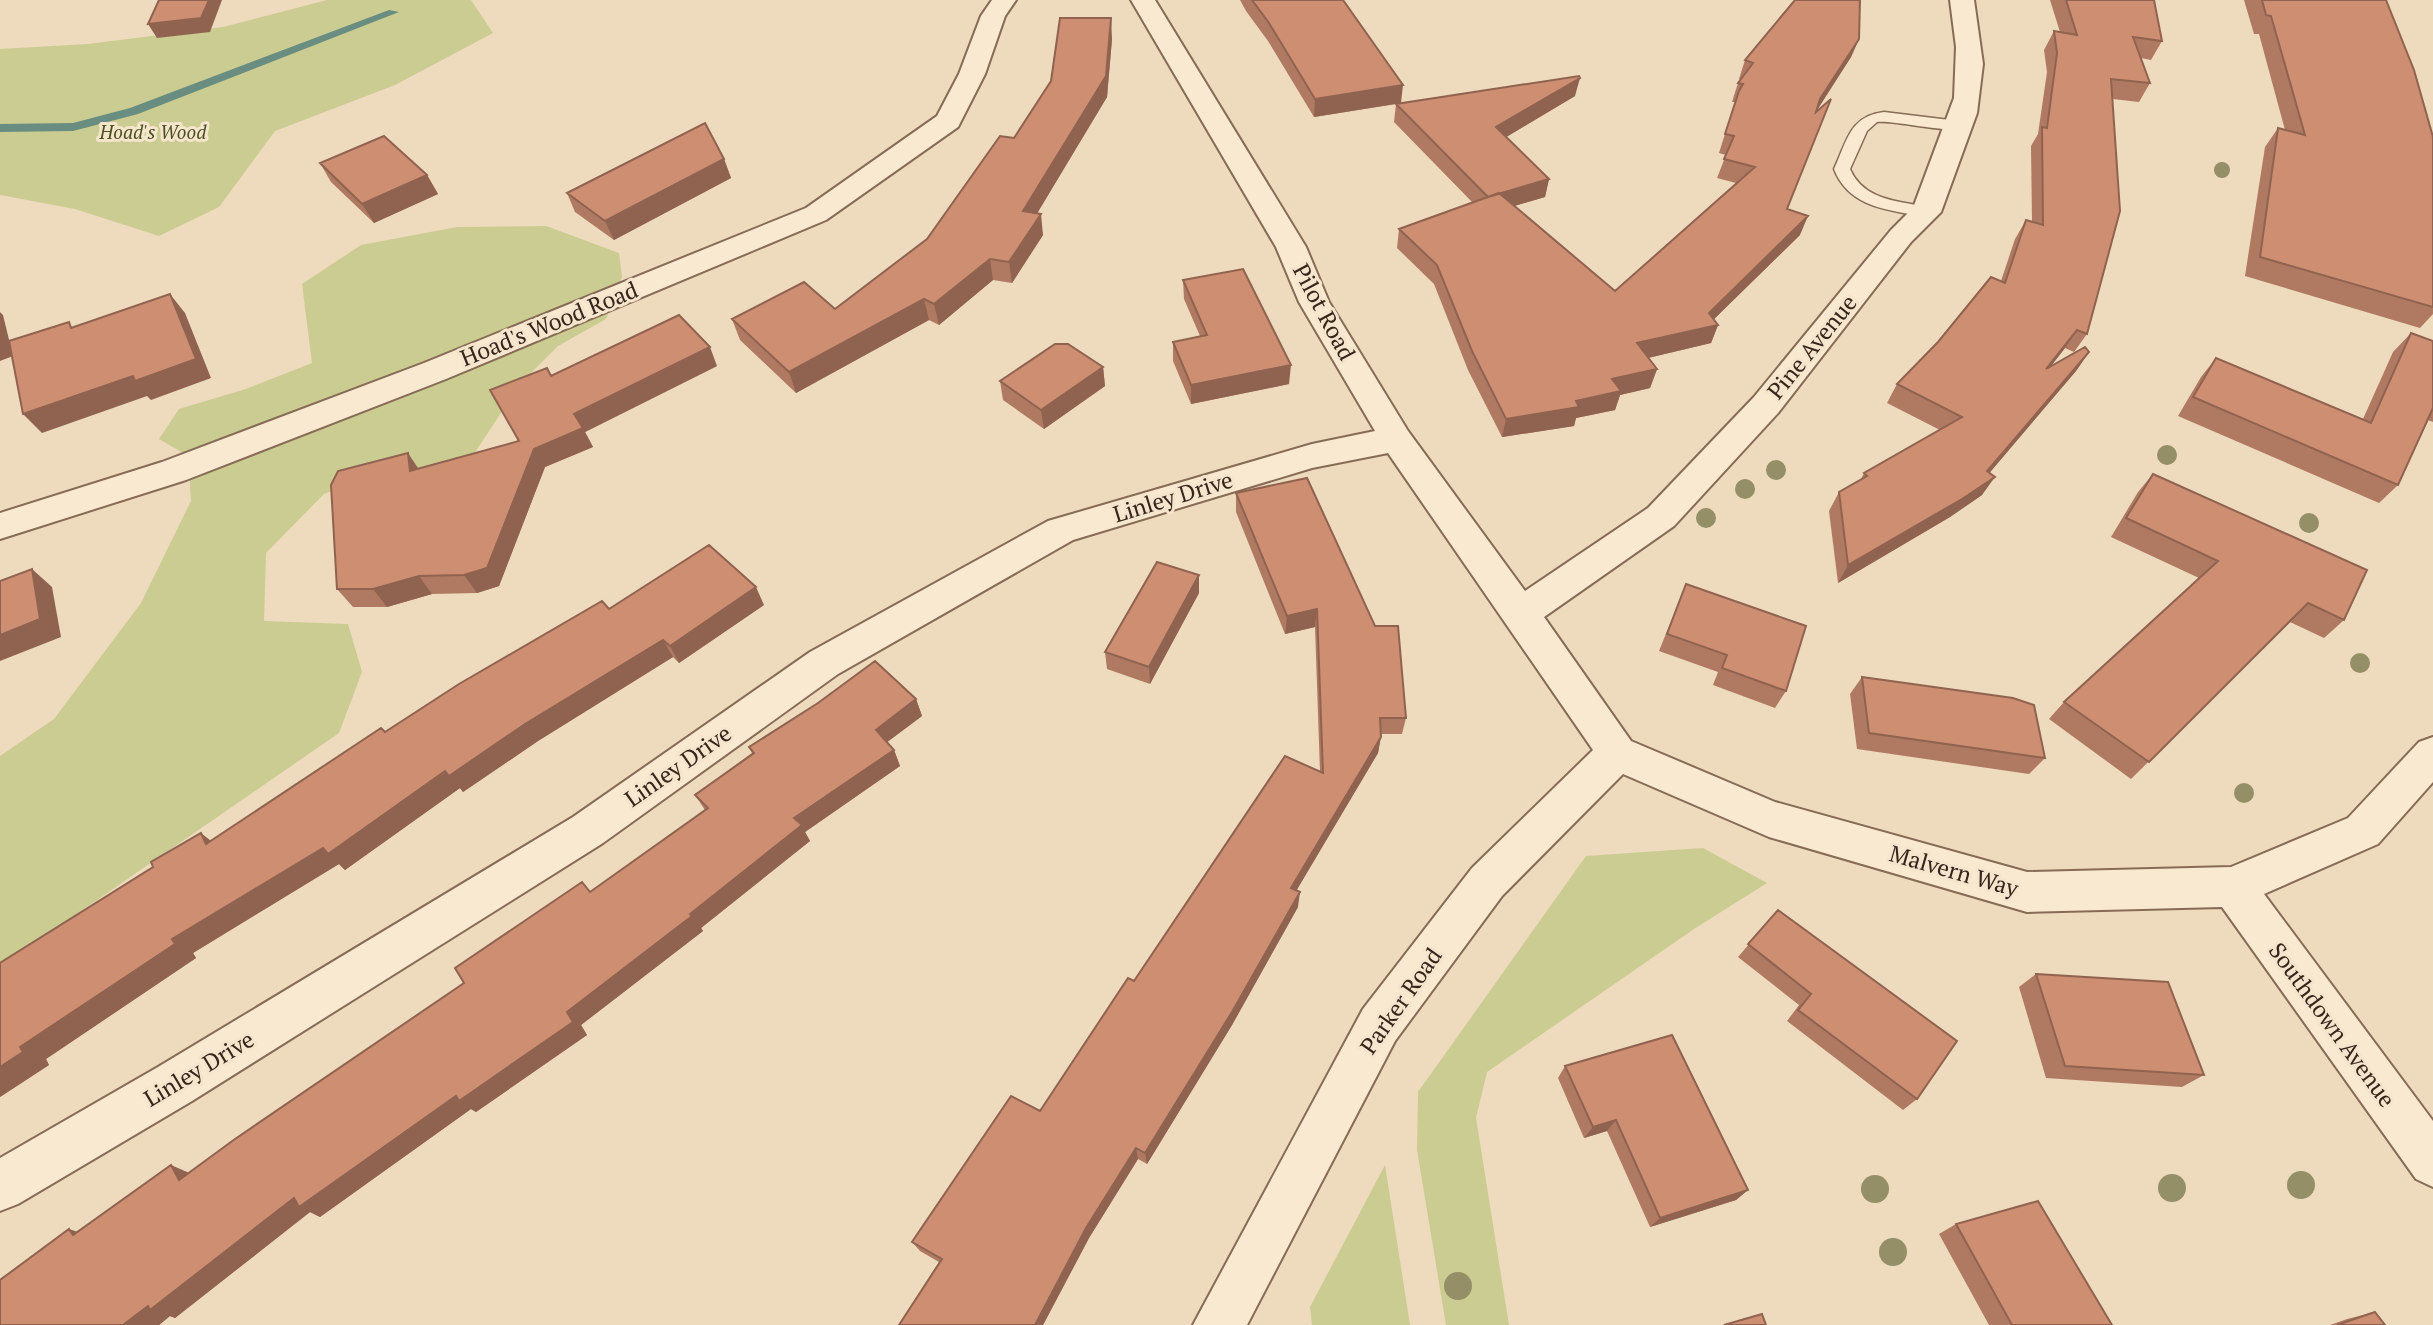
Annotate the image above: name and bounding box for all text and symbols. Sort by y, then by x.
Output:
park label: Hoad's Wood [99,119,207,144]
street label: Pilot Road [1286,258,1363,366]
street label: Hoad's Wood Road [455,274,642,373]
street label: Pine Avenue [1760,288,1863,406]
street label: Linley Drive [1109,464,1236,529]
street label: Linley Drive [618,718,737,814]
street label: Malvern Way [1886,837,2023,904]
street label: Southdown Avenue [2262,936,2403,1113]
street label: Parker Road [1353,941,1449,1060]
street label: Linley Drive [138,1024,260,1114]

